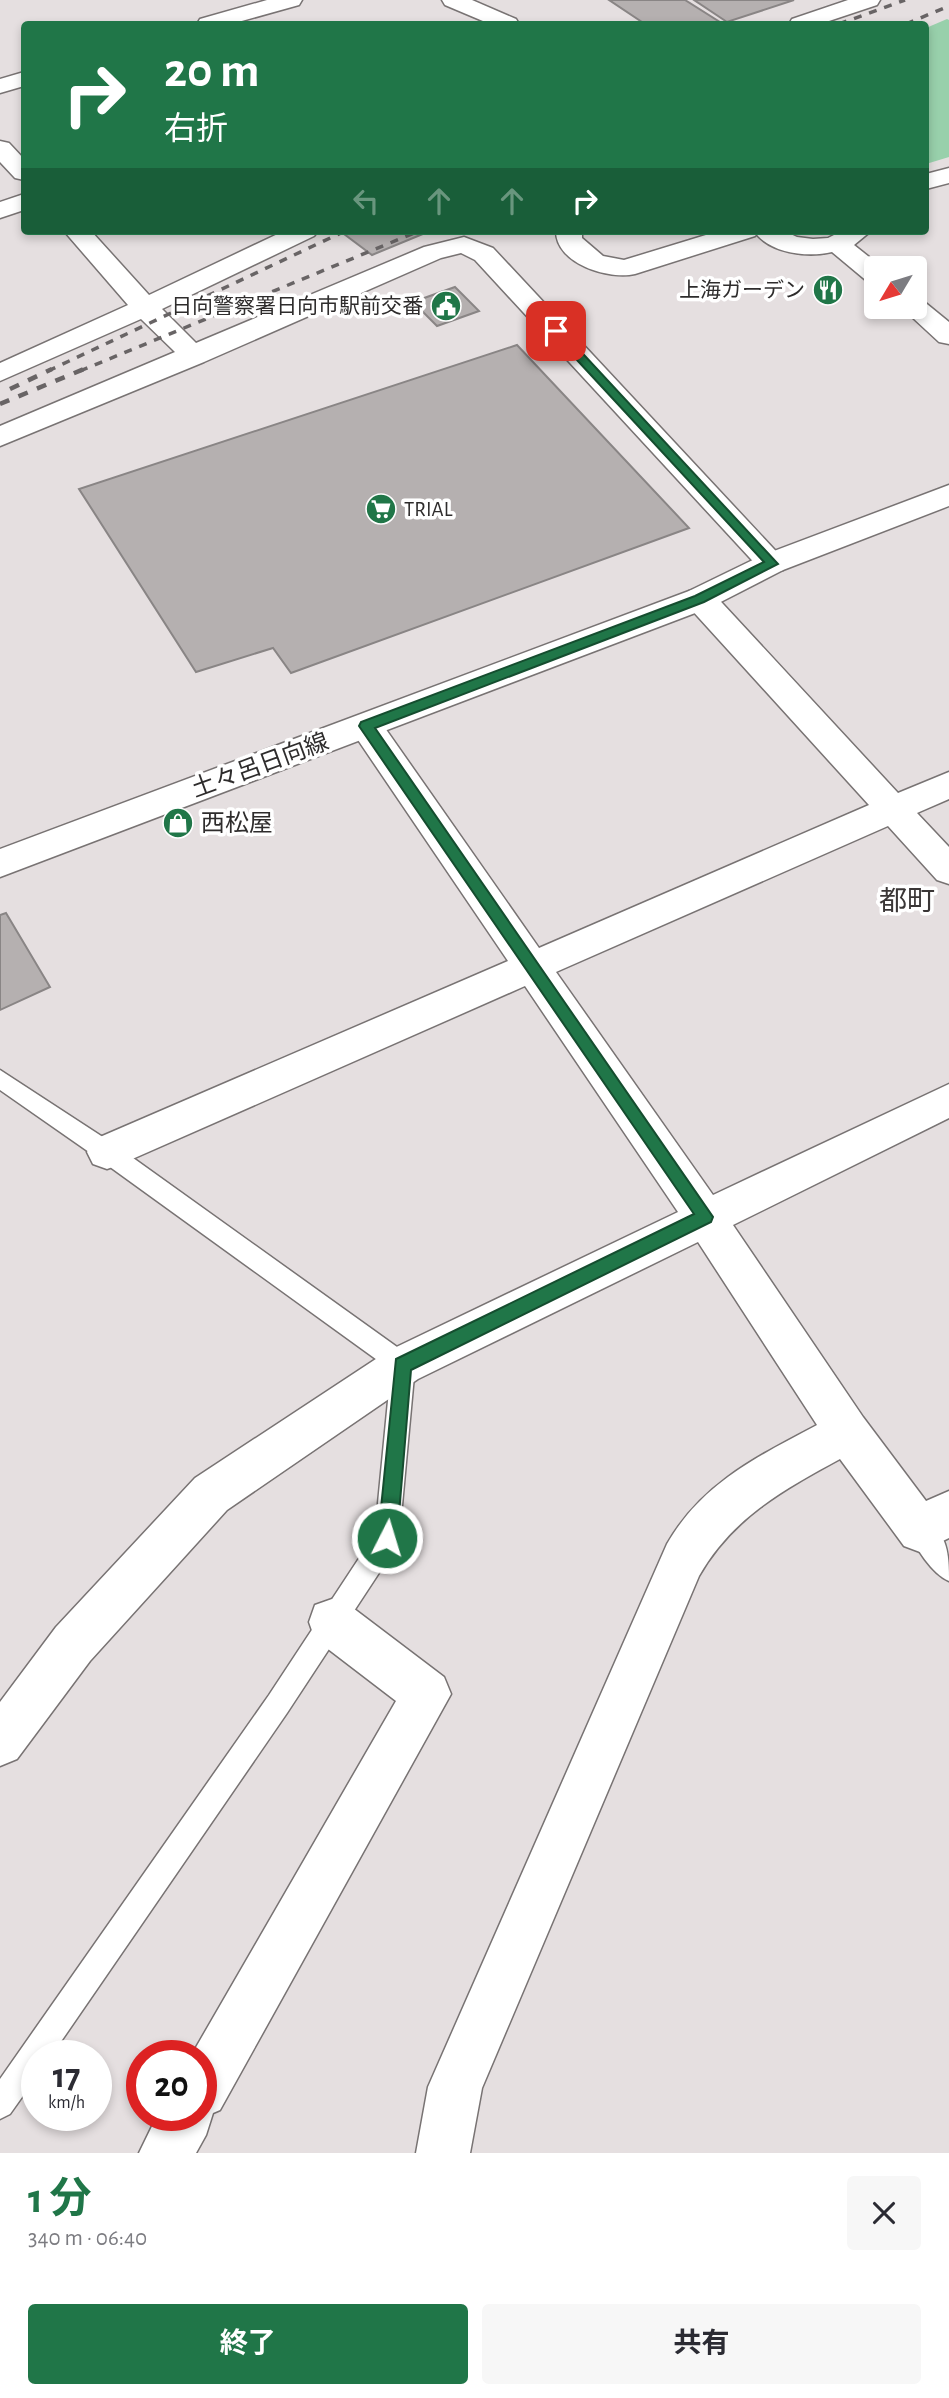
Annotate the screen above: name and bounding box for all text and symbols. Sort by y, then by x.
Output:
text: 20 m [164,47,260,96]
icon: right [49,49,140,140]
text: 右折 [164,113,228,145]
icon: left [347,182,385,220]
icon: ahead [420,182,458,220]
icon: ahead [493,182,531,220]
icon: right [566,182,604,220]
north arrow [864,256,928,318]
map controls [864,256,927,319]
restaurant icon: 上海ガーデン [811,273,845,307]
place label: 上海ガーデン [679,279,805,301]
public building icon: 日向警察署日向市駅前交番 [429,289,463,323]
place label: 日向警察署日向市駅前交番 [171,295,423,317]
pin [526,301,586,361]
icon: arrive [537,312,575,350]
supermarket icon: TRIAL [364,492,398,526]
place label: TRIAL [404,499,453,520]
street label: 土々呂日向線 [188,728,332,802]
shop icon: 西松屋 [161,806,195,840]
place label: 西松屋 [201,810,273,836]
district label: 都町 [879,886,935,916]
position arrow [350,1501,424,1575]
speed limit sign: 20 [126,2040,217,2131]
text: 17 [53,2059,80,2094]
text: km/h [48,2094,85,2112]
button: close [847,2176,921,2250]
text: 1 分 [28,2178,91,2220]
text: 340 m · 06:40 [28,2227,147,2250]
button: 終了 [28,2304,468,2384]
button: 共有 [482,2304,921,2384]

